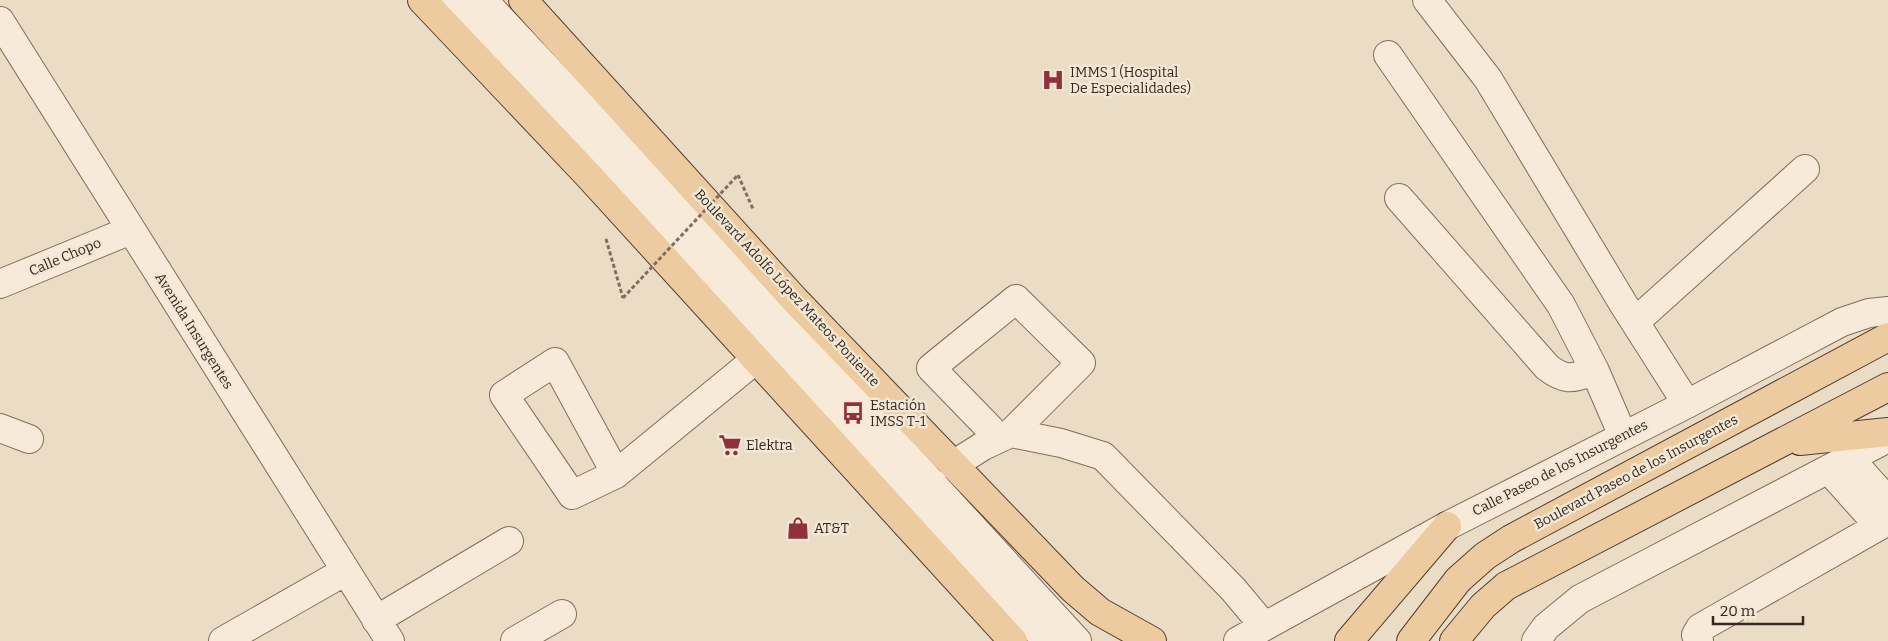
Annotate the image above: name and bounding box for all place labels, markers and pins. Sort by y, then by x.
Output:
place label: IMMS 1 (Hospital De Especialidades) [1070,64,1191,97]
hospital icon: IMMS 1 (Hospital De Especialidades) [1040,67,1066,93]
place label: Estación IMSS T-1 [870,397,926,430]
bus stop icon: Estación IMSS T-1 [840,400,866,426]
supermarket icon: Elektra [717,432,743,458]
place label: Elektra [746,437,793,454]
shop icon: AT&T [785,515,811,541]
place label: AT&T [814,520,849,537]

